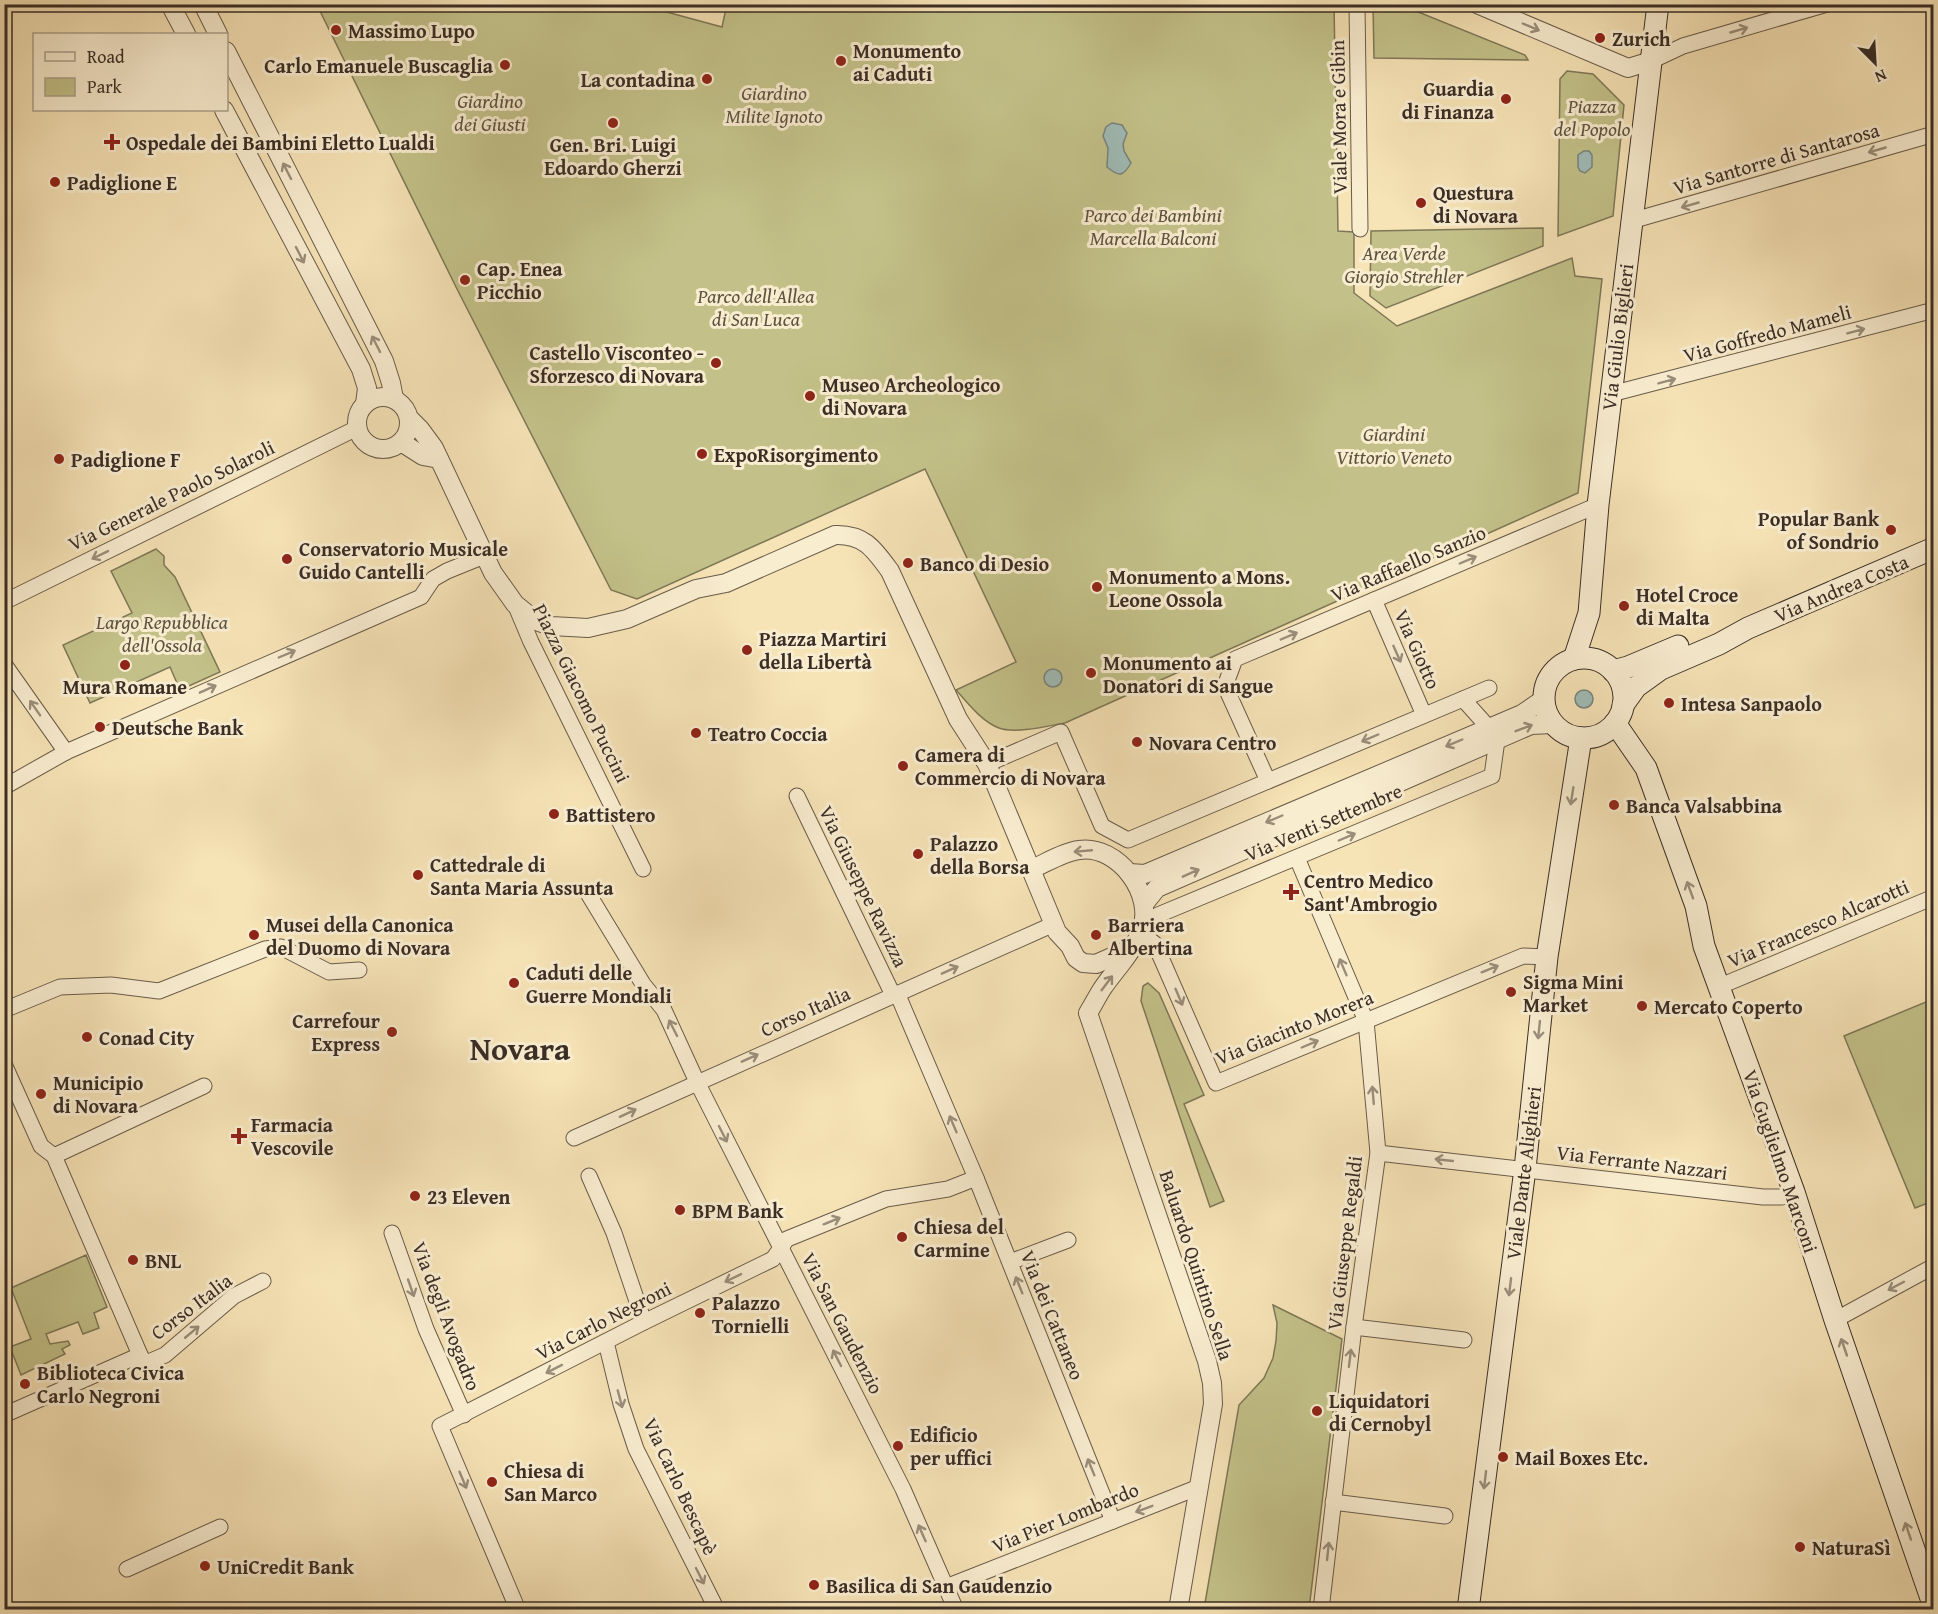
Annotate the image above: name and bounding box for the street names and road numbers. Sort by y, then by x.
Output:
street label: Viale Mora e Gibin [1322,40,1354,194]
street label: Via Santorre di Santarosa [1669,114,1883,201]
street label: Via Giulio Biglieri [1594,261,1640,412]
street label: Via Goffredo Mameli [1680,297,1855,369]
street label: Via Generale Paolo Solaroli [63,432,279,558]
street label: Via Raffaello Sanzio [1326,517,1490,609]
street label: Via Andrea Costa [1769,546,1913,629]
street label: Piazza Giacomo Puccini [526,599,638,788]
street label: Via Giotto [1388,604,1448,694]
street label: Via Venti Settembre [1240,776,1406,868]
street label: Via Giuseppe Ravizza [812,800,916,972]
street label: Via Francesco Alcarotti [1723,871,1914,974]
street label: Corso Italia [756,978,855,1044]
street label: Via Giacinto Morera [1211,982,1378,1072]
street label: Via Guglielmo Marconi [1736,1066,1826,1257]
street label: Viale Dante Alighieri [1498,1084,1548,1261]
street label: Via Ferrante Nazzari [1555,1137,1730,1187]
street label: Via Giuseppe Regaldi [1319,1154,1369,1332]
street label: Baluardo Quintino Sella [1153,1166,1242,1364]
street label: Via degli Avogadro [405,1237,489,1395]
street label: Via dei Cattaneo [1014,1246,1092,1384]
street label: Via San Gaudenzio [795,1247,891,1399]
street label: Corso Italia [144,1265,238,1346]
street label: Via Carlo Negroni [530,1273,676,1367]
street label: Via Carlo Bescapè [636,1413,726,1559]
street label: Via Pier Lombardo [987,1474,1143,1560]

